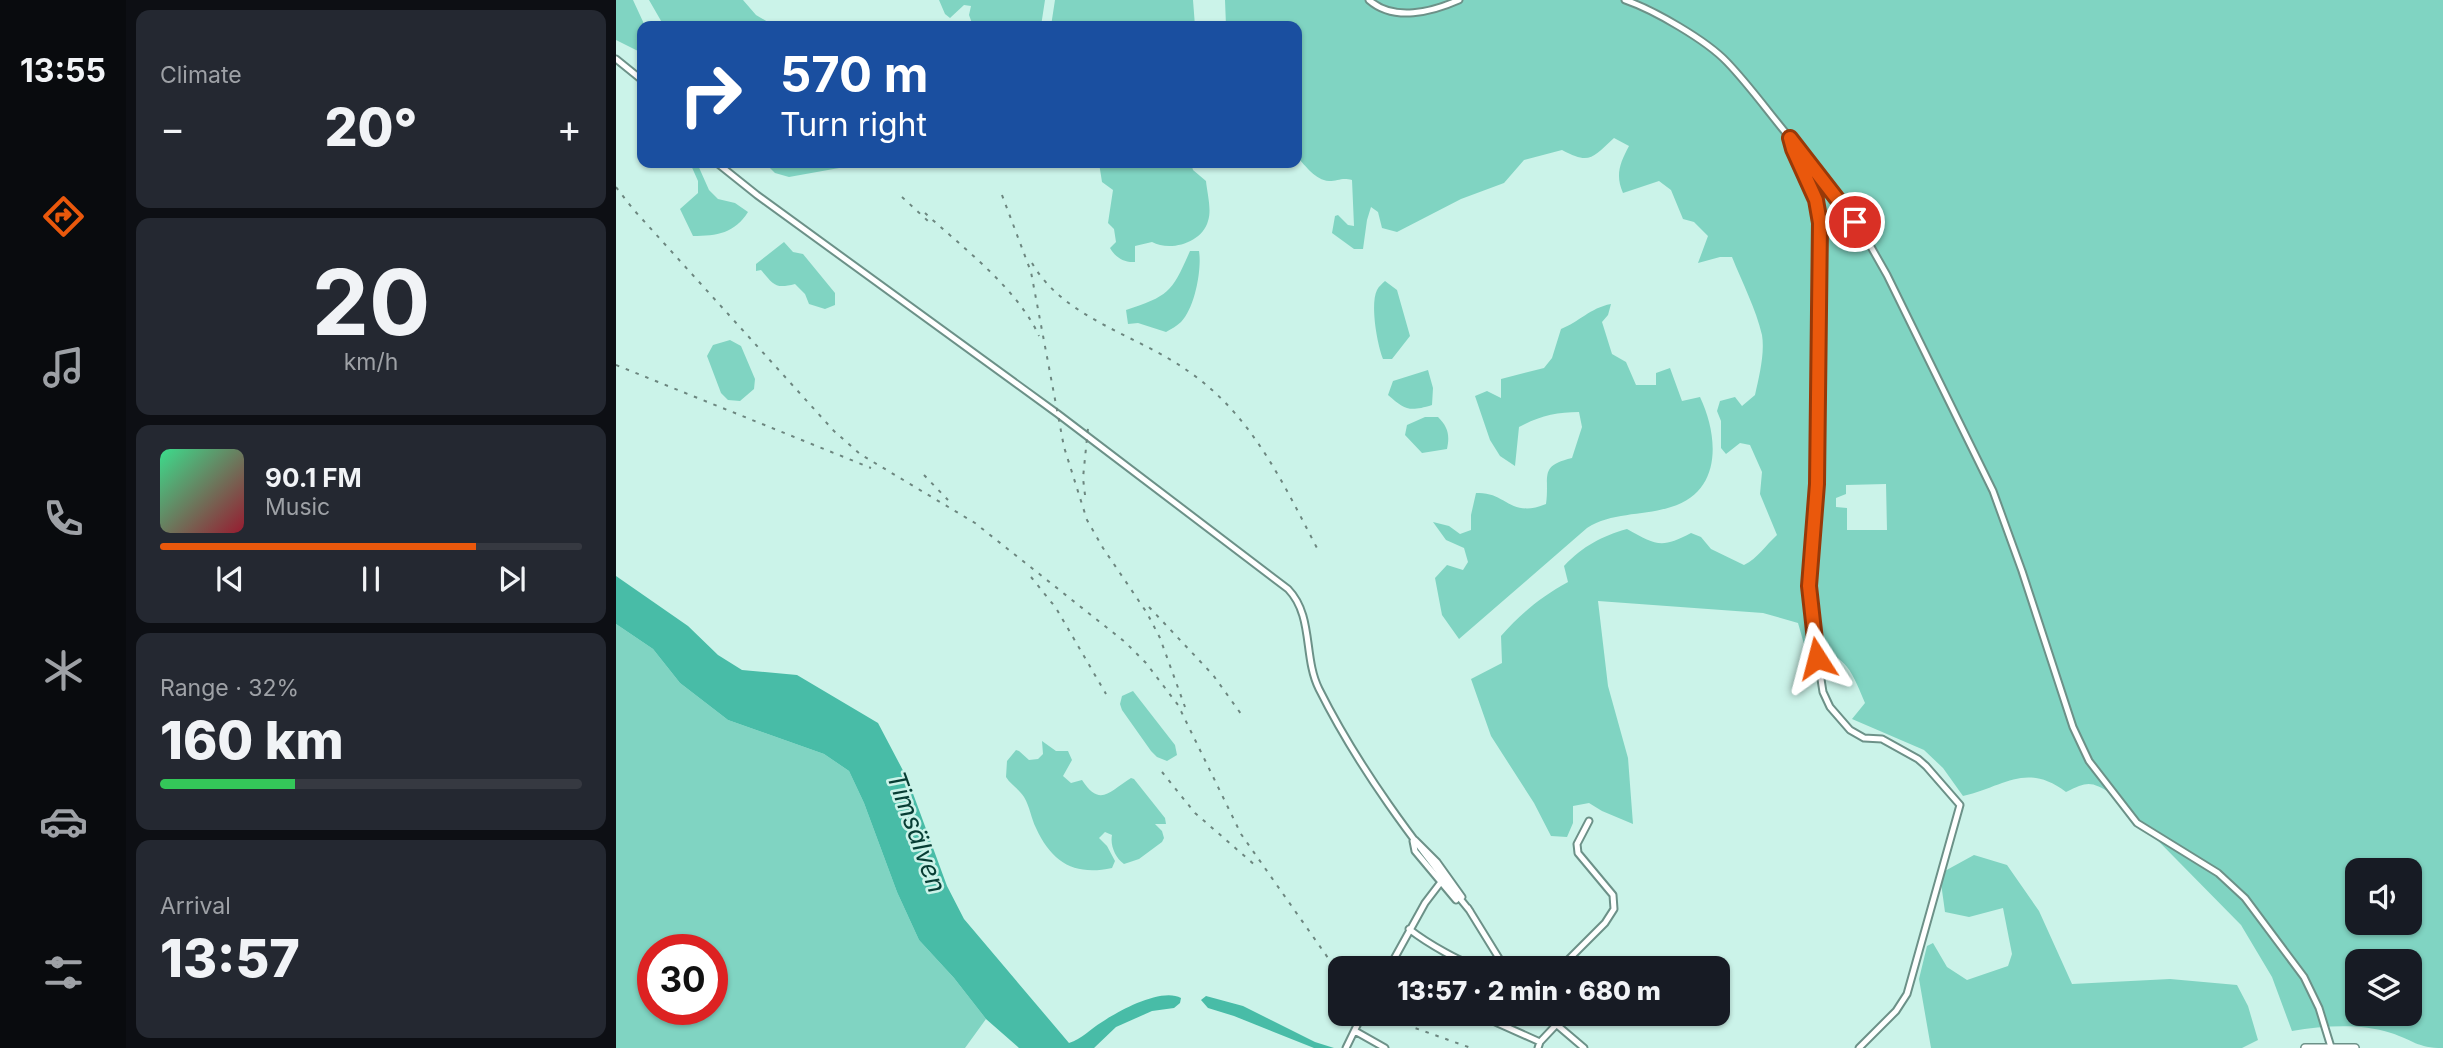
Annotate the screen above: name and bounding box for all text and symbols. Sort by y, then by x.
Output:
text: 570 m [780,45,928,104]
icon: right [665,49,756,140]
text: 13:55 [20,51,106,90]
text: Climate [160,61,242,89]
text: 20° [324,96,418,159]
text: − [160,105,185,151]
text: + [557,105,582,151]
text: Turn right [780,105,927,144]
icon: directions [39,192,88,241]
pin [1825,192,1885,252]
icon: arrive [1836,203,1874,241]
text: 20 [312,247,430,357]
icon: music [39,343,88,392]
text: km/h [344,348,398,376]
text: 90.1 FM [265,462,362,493]
text: Music [265,493,330,521]
icon: phone [39,494,88,543]
icon: previous [211,560,249,598]
icon: pause [352,560,390,598]
icon: next [493,560,531,598]
position arrow [1780,621,1854,695]
icon: climate [39,646,88,695]
text: Range · 32% [160,674,299,702]
text: 160 km [160,709,344,772]
water label: Timsälven [881,767,953,897]
icon: car [39,797,88,846]
map controls [2345,858,2422,1026]
button: sound [2345,858,2422,935]
text: Arrival [160,892,231,920]
text: 13:57 [160,927,300,990]
speed limit sign: 30 [637,934,728,1025]
icon: filters [39,948,88,997]
button: layers [2345,949,2422,1026]
text: 13:57 · 2 min · 680 m [1397,975,1661,1006]

